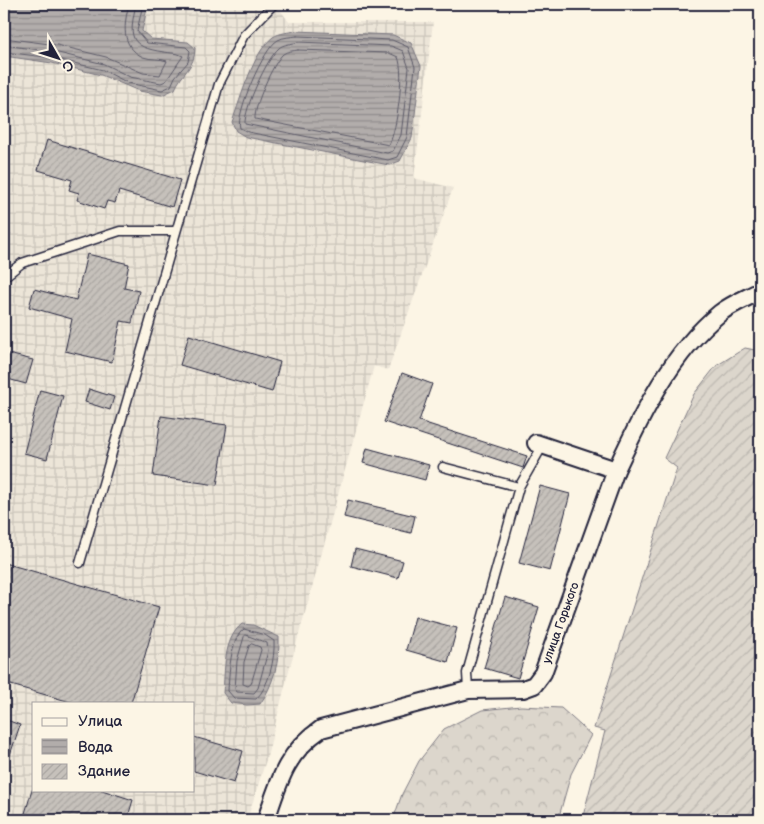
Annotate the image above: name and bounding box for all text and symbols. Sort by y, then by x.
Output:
north arrow [32,32,82,82]
text: С [58,57,77,75]
street label: улица Горького [539,580,583,666]
legend [32,702,195,792]
text: Улица [78,712,123,731]
text: Вода [78,738,113,757]
text: Здание [78,762,130,781]

